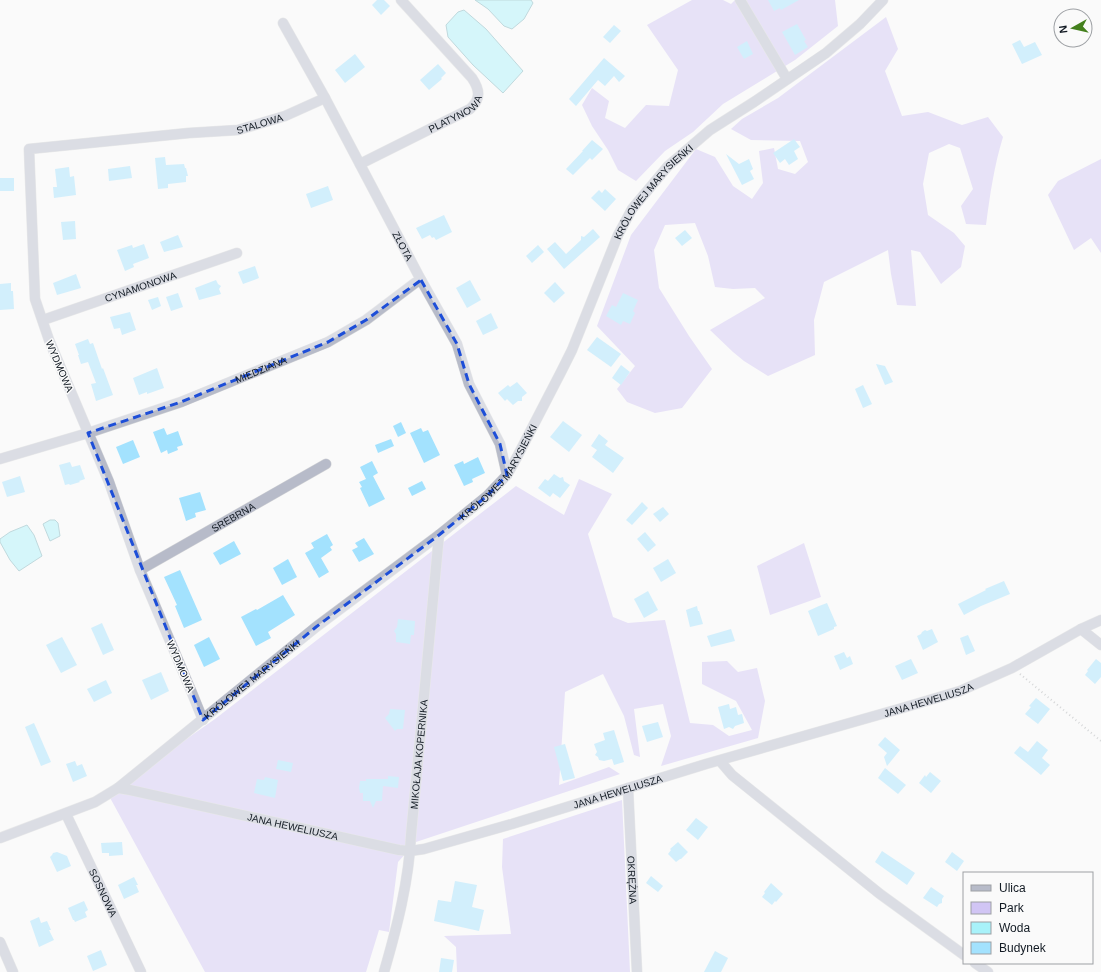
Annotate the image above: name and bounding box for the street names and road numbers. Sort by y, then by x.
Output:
street label: PLATYNOWA [427,94,484,135]
street label: STALOWA [235,112,285,136]
street label: KRÓLOWEJ MARYSIEŃKI [612,142,695,241]
street label: ZŁOTA [390,229,415,263]
street label: CYNAMONOWA [103,269,178,304]
street label: WYDMOWA [44,339,76,394]
street label: MIEDZIANA [234,354,289,385]
street label: KRÓLOWEJ MARYSIEŃKI [457,422,539,522]
street label: SREBRNA [209,501,257,534]
street label: KRÓLOWEJ MARYSIEŃKI [202,637,302,722]
street label: WYDMOWA [165,639,197,694]
street label: JANA HEWELIUSZA [883,681,975,719]
street label: MIKOŁAJA KOPERNIKA [408,699,430,810]
street label: JANA HEWELIUSZA [572,773,664,811]
street label: JANA HEWELIUSZA [246,811,340,842]
street label: OKRĘŻNA [625,855,639,905]
street label: SOSNOWA [87,867,119,919]

